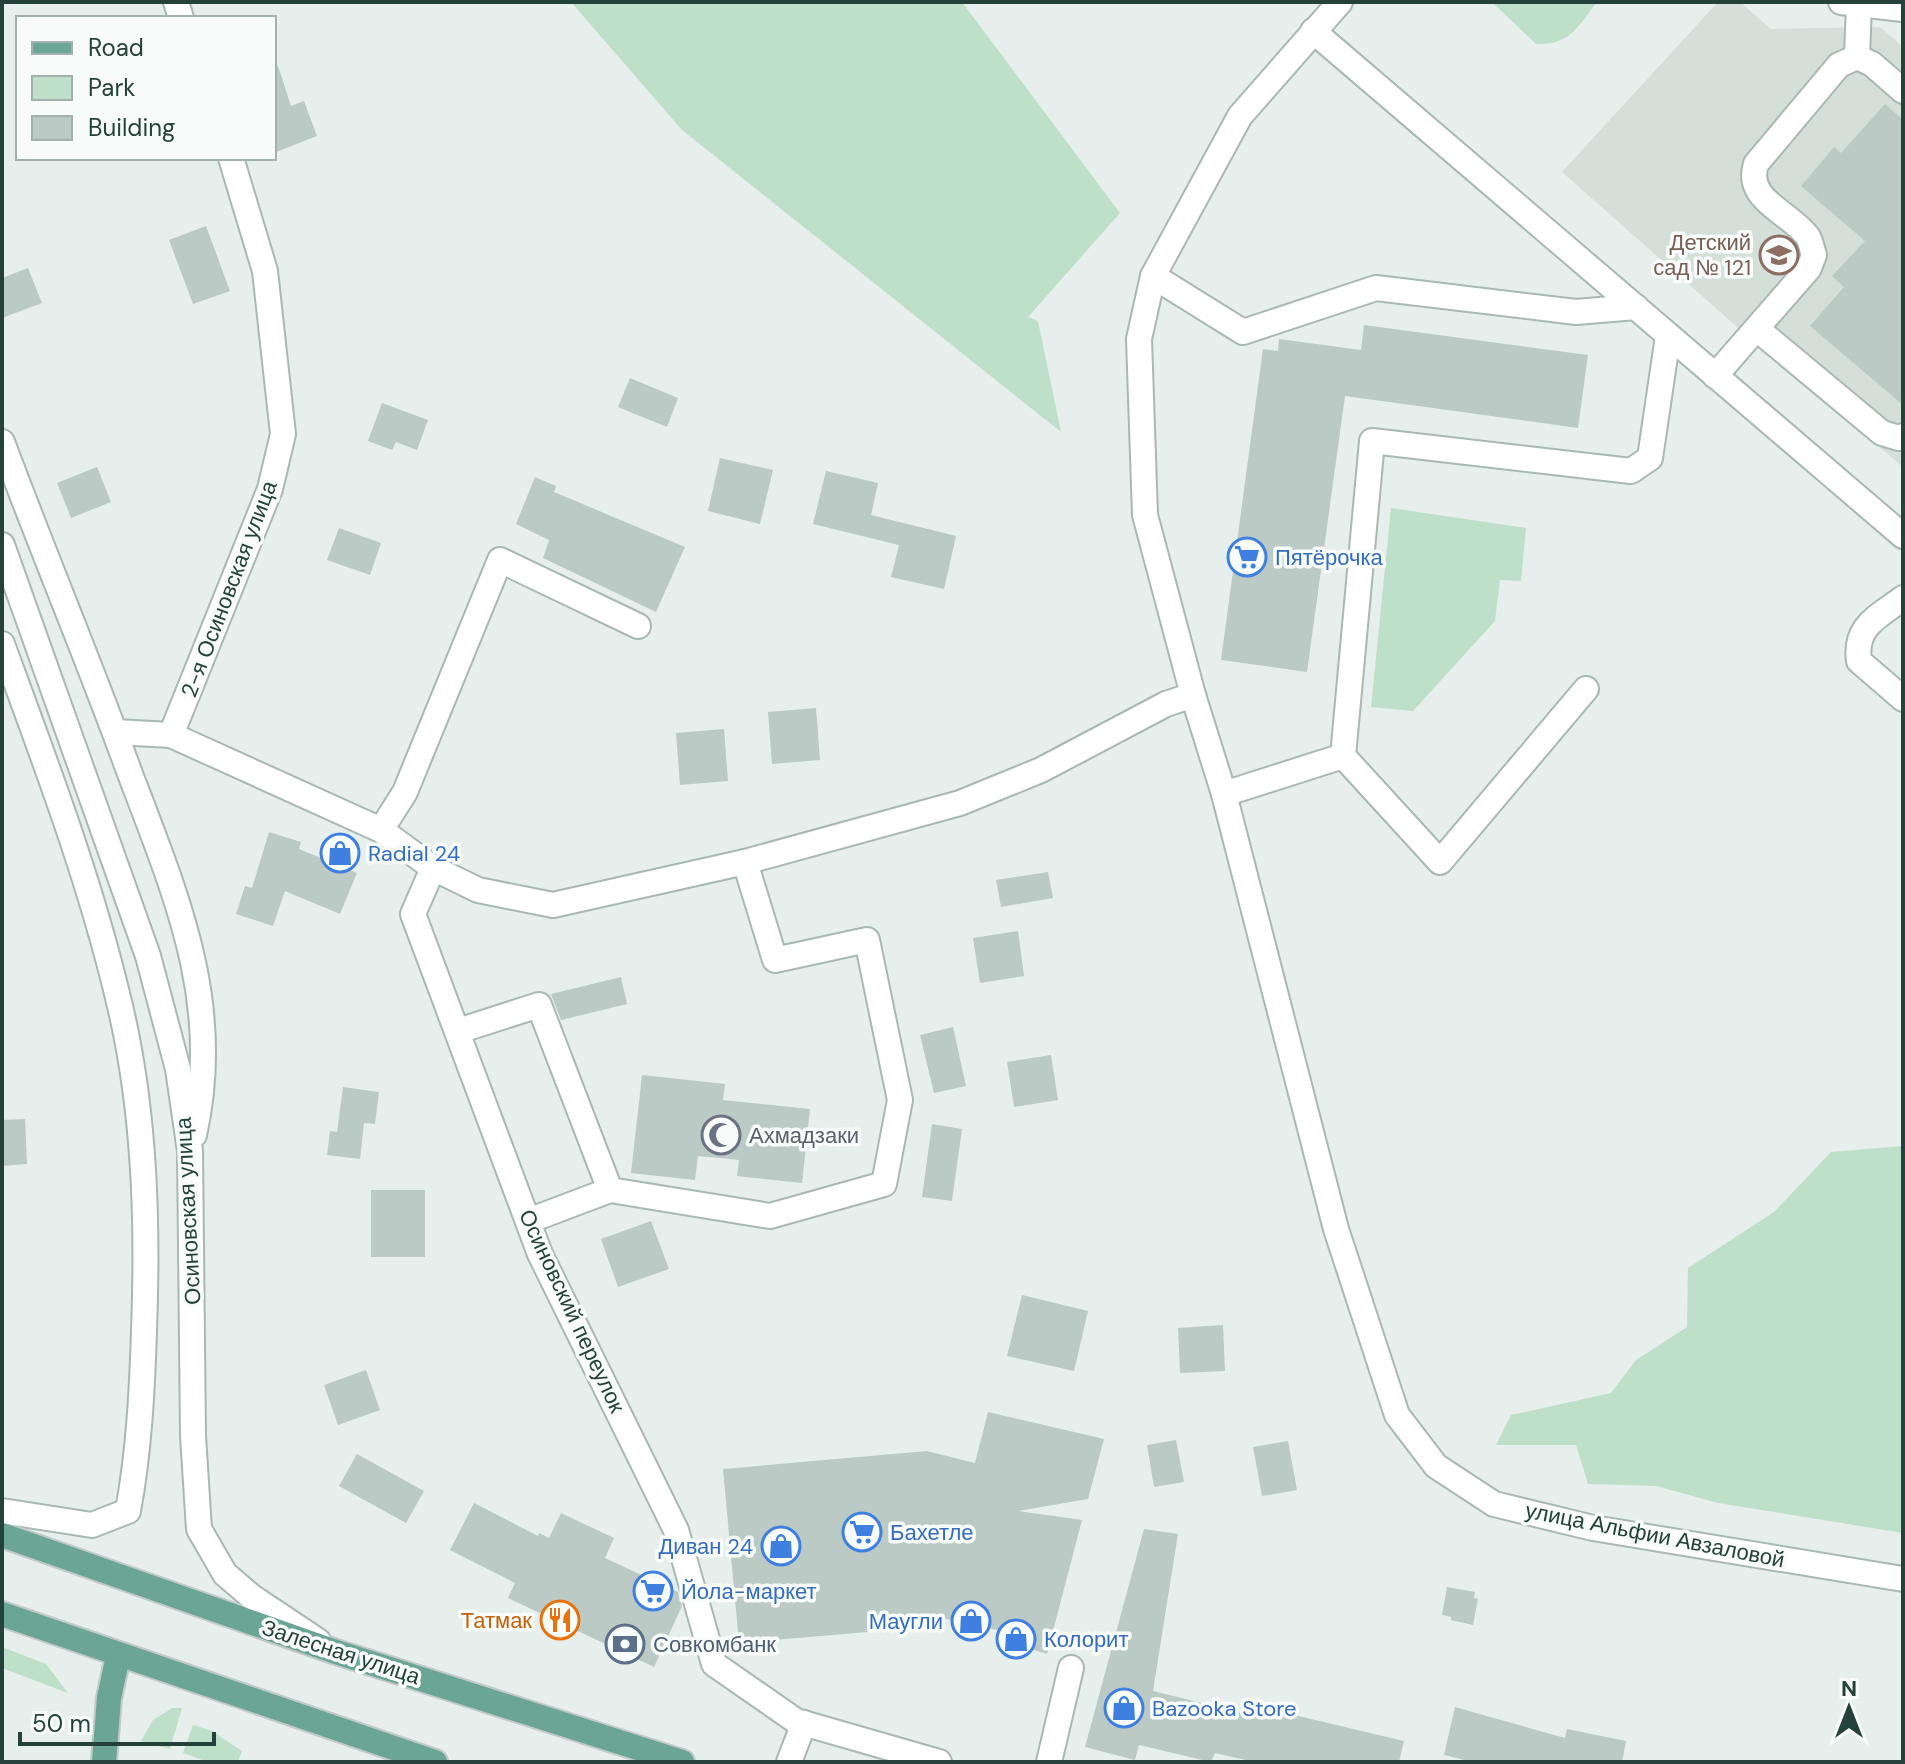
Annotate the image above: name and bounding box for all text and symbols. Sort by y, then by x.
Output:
legend [16,16,276,160]
text: Road [88,32,144,63]
text: Park [88,72,135,103]
text: Building [88,112,175,143]
place label: Детский сад № 121 [1653,228,1751,282]
school or university icon: Детский сад № 121 [1758,234,1800,276]
street label: 2-я Осиновская улица [174,476,284,702]
supermarket icon: Пятёрочка [1226,536,1268,578]
place label: Пятёрочка [1275,543,1384,572]
shop icon: Radial 24 [319,832,361,874]
place label: Radial 24 [368,839,460,868]
mosque icon: Ахмадзаки [700,1114,742,1156]
street label: Осиновская улица [169,1116,207,1306]
place label: Ахмадзаки [749,1121,859,1150]
street label: Осиновский переулок [512,1205,632,1418]
street label: улица Альфии Авзаловой [1523,1496,1787,1574]
supermarket icon: Бахетле [841,1511,883,1553]
place label: Бахетле [890,1518,974,1547]
shop icon: Диван 24 [760,1525,802,1567]
place label: Диван 24 [658,1532,753,1561]
supermarket icon: Йола-маркет [632,1570,674,1612]
place label: Йола-маркет [681,1577,817,1606]
restaurant icon: Татмак [539,1599,581,1641]
shop icon: Маугли [950,1600,992,1642]
place label: Татмак [461,1606,532,1635]
place label: Маугли [869,1607,943,1636]
street label: Залесная улица [258,1613,424,1691]
shop icon: Колорит [995,1618,1037,1660]
bank icon: Совкомбанк [604,1623,646,1665]
place label: Колорит [1044,1625,1129,1654]
place label: Совкомбанк [653,1630,776,1659]
north arrow [1809,1668,1889,1748]
text: N [1841,1674,1857,1703]
shop icon: Bazooka Store [1103,1687,1145,1729]
place label: Bazooka Store [1152,1694,1297,1723]
scale bar [20,1696,214,1746]
text: 50 m [32,1708,91,1739]

